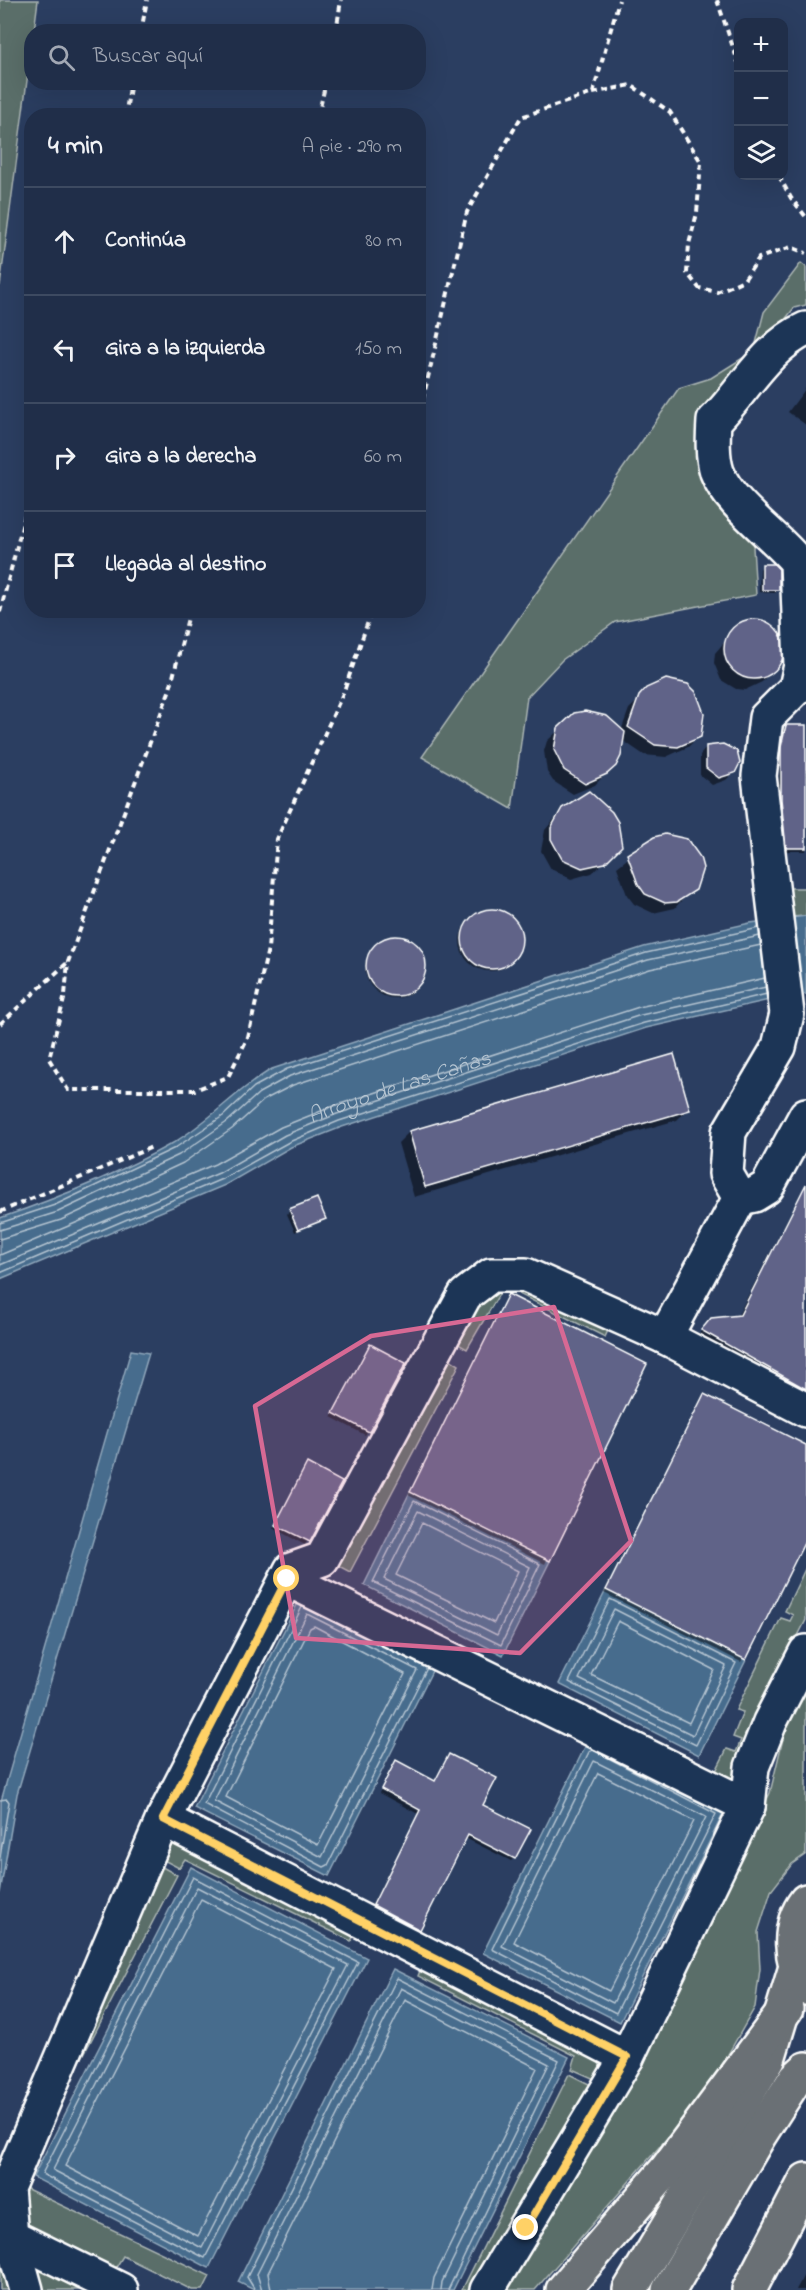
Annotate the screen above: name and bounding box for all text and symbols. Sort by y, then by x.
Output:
map controls [734,18,788,180]
button: + [734,18,788,72]
search box [24,24,426,90]
icon: search [45,41,78,74]
text: Buscar aquí [93,41,203,73]
button: − [734,72,788,126]
button: layers [734,126,788,180]
text: 4 min [48,128,103,166]
text: A pie · 290 m [302,133,402,162]
icon: ahead [48,225,81,258]
text: Continúa [105,225,186,257]
text: 80 m [365,227,402,256]
icon: left [48,333,81,366]
text: Gira a la izquierda [105,333,265,365]
text: 150 m [355,335,402,364]
icon: right [48,441,81,474]
text: Gira a la derecha [105,441,256,473]
text: 60 m [364,443,402,472]
icon: arrive [48,549,81,582]
text: Llegada al destino [105,549,266,581]
water label: Arroyo de Las Cañas [304,1043,496,1134]
route start [273,1565,299,1591]
route end [512,2214,538,2240]

